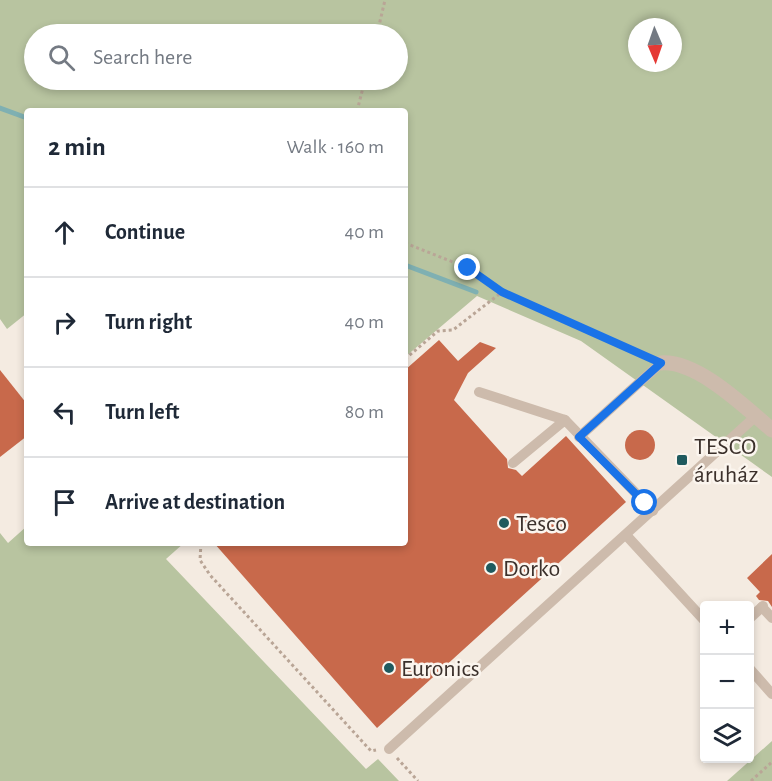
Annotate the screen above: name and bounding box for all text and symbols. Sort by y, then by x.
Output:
north arrow [628,18,682,72]
search box [24,24,408,90]
icon: search [45,41,78,74]
text: Search here [93,46,192,68]
text: 2 min [48,134,106,160]
text: Walk · 160 m [287,137,384,157]
icon: ahead [48,216,81,249]
text: Continue [105,221,185,243]
text: 40 m [345,222,384,242]
route end [454,254,480,280]
icon: right [48,306,81,339]
text: Turn right [105,311,192,333]
text: 40 m [345,312,384,332]
icon: left [48,396,81,429]
text: Turn left [105,401,179,423]
text: 80 m [345,402,384,422]
place label: TESCO áruház [694,435,758,487]
marker: TESCO áruház [675,453,689,467]
icon: arrive [48,486,81,519]
route start [631,489,657,515]
text: Arrive at destination [105,491,285,513]
place label: Tesco [516,512,567,536]
marker: Tesco [497,516,511,530]
place label: Dorko [503,557,560,581]
marker: Dorko [484,561,498,575]
map controls [700,601,754,763]
button: + [700,601,754,655]
button: − [700,655,754,709]
place label: Euronics [401,657,480,681]
marker: Euronics [382,661,396,675]
button: layers [700,709,754,763]

